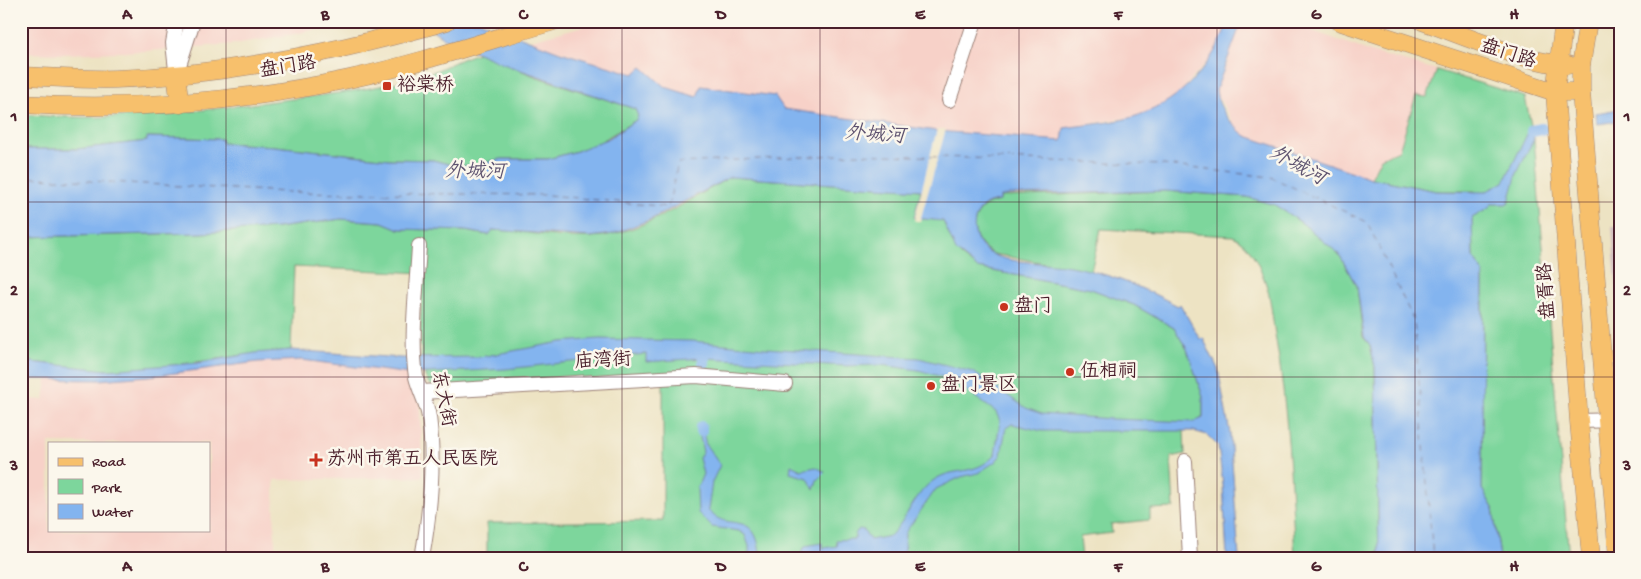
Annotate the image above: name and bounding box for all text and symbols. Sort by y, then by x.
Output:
text: A [121,7,133,26]
text: B [320,7,330,26]
text: C [518,7,529,26]
text: D [714,7,727,26]
text: E [915,7,926,26]
text: F [1113,7,1124,26]
text: G [1311,7,1322,26]
text: H [1509,7,1519,26]
street label: 盘门路 [1477,34,1539,75]
street label: 盘门路 [258,51,318,84]
place label: 裕棠桥 [397,74,454,98]
marker: 裕棠桥 [381,80,393,92]
text: 1 [10,109,17,128]
text: 1 [1623,109,1630,128]
water label: 外城河 [844,120,909,150]
water label: 外城河 [1265,141,1332,193]
water label: 外城河 [445,159,508,185]
street label: 盘胥路 [1534,262,1561,320]
text: 2 [10,283,18,302]
text: 2 [1623,283,1631,302]
place label: 盘门 [1014,295,1052,319]
marker: 盘门 [998,301,1010,313]
street label: 庙湾街 [574,348,632,375]
place label: 伍相祠 [1080,360,1137,384]
marker: 伍相祠 [1064,366,1076,378]
street label: 东大街 [425,369,460,429]
place label: 盘门景区 [941,374,1017,398]
marker: 盘门景区 [925,380,937,392]
legend [48,442,210,532]
place label: 苏州市第五人民医院 [327,448,498,472]
marker: 苏州市第五人民医院 [309,453,323,467]
text: Road [92,454,126,472]
text: 3 [9,458,18,477]
text: 3 [1622,458,1631,477]
text: Park [91,480,122,498]
text: Water [92,504,134,522]
text: A [121,559,133,578]
text: B [320,559,330,578]
text: C [518,559,529,578]
text: D [714,559,727,578]
text: E [915,559,926,578]
text: F [1113,559,1124,578]
text: G [1311,559,1322,578]
text: H [1509,559,1519,578]

